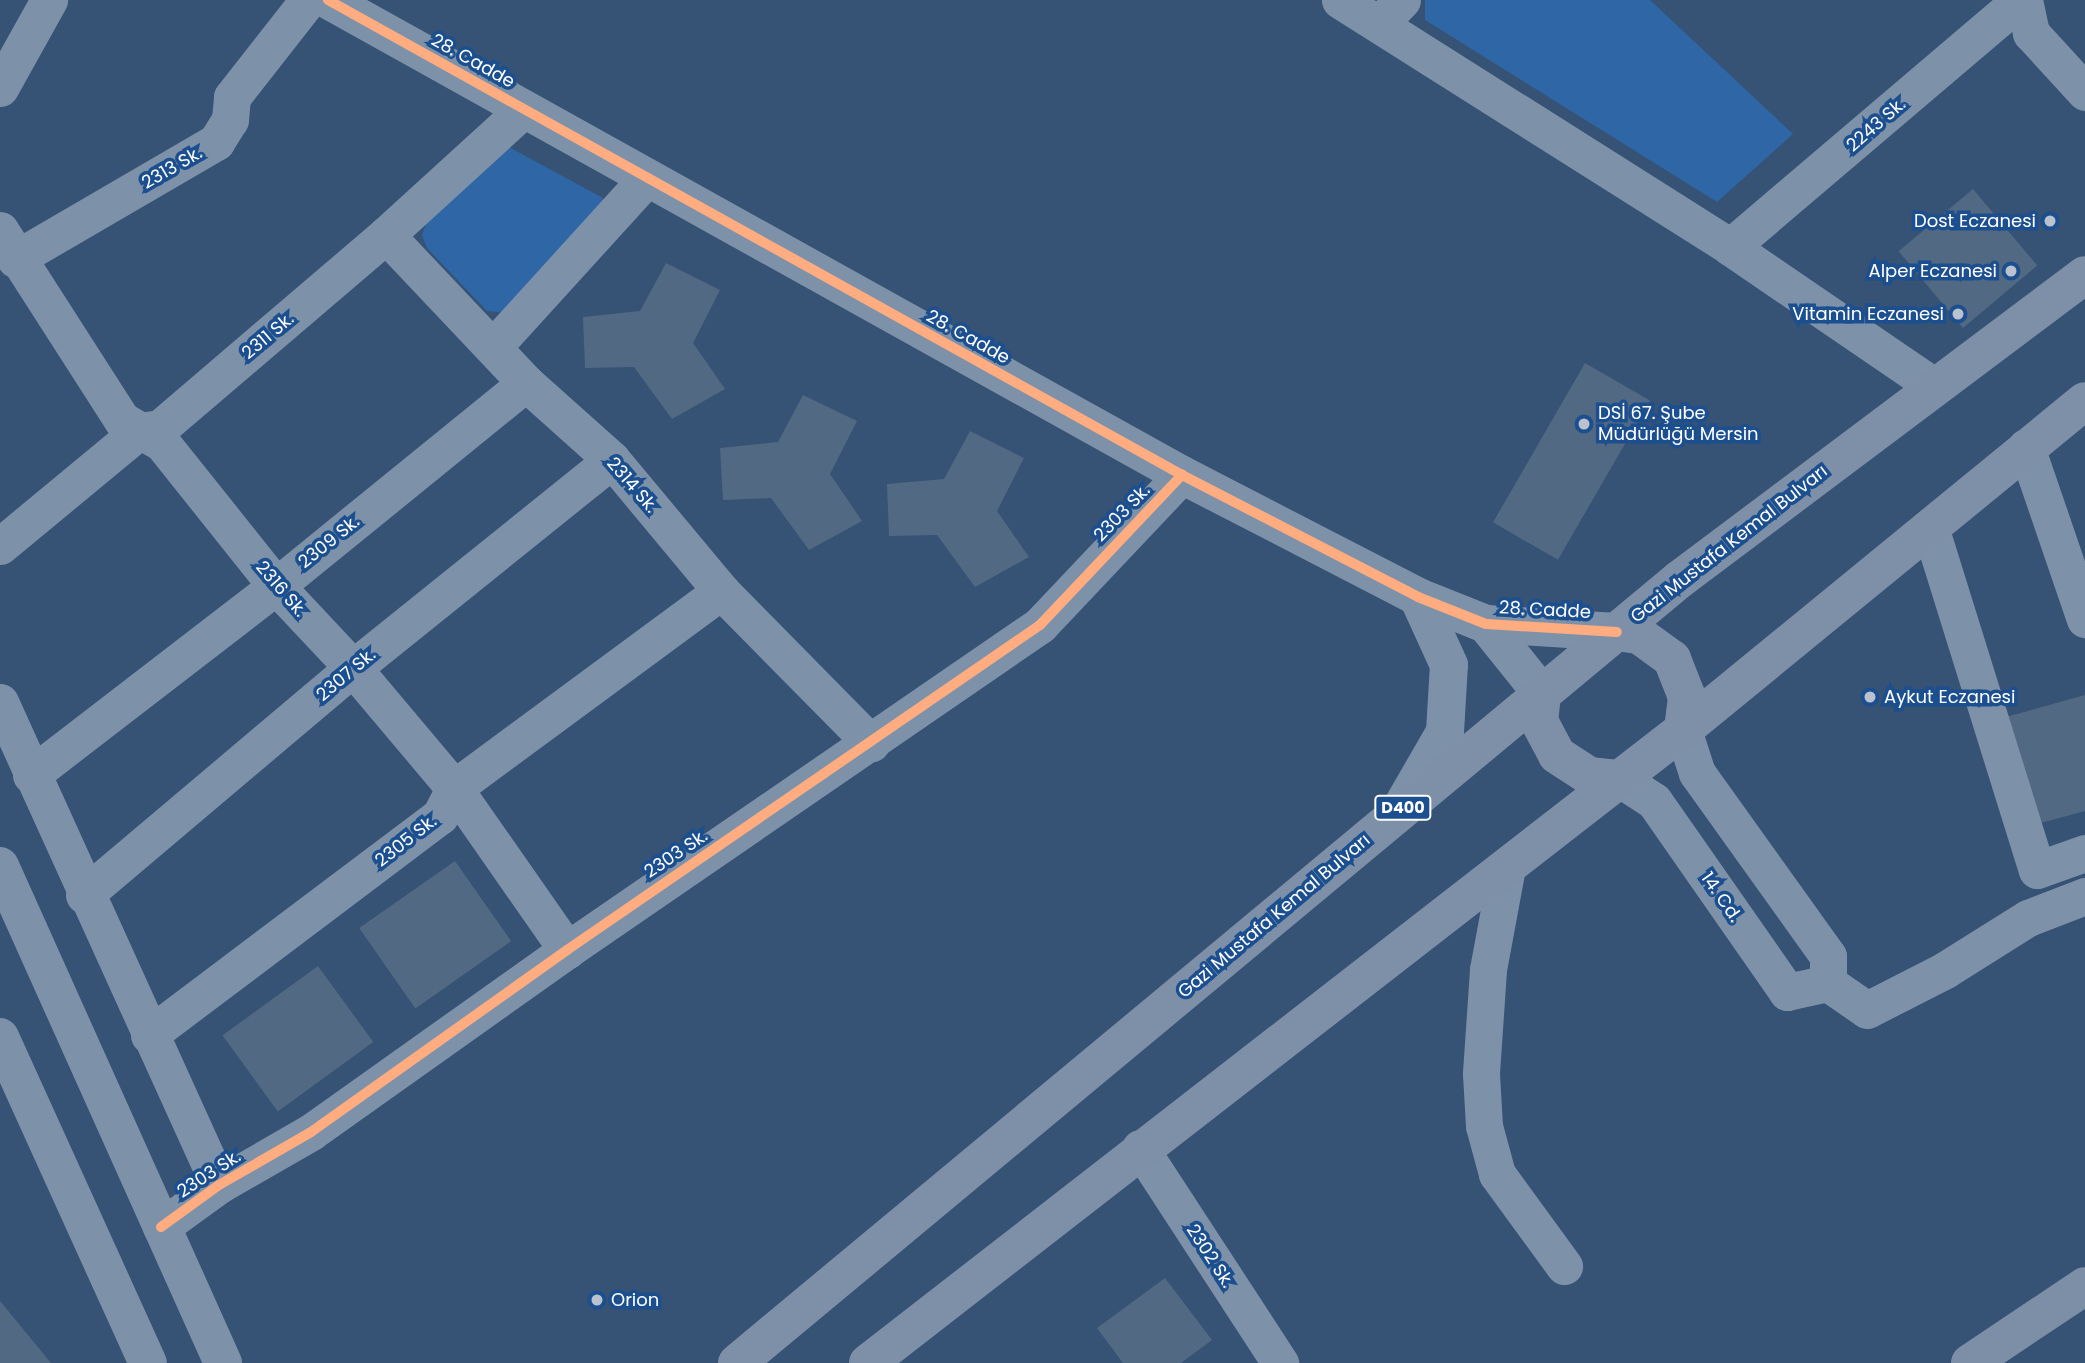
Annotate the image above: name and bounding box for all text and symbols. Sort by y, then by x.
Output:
street label: 28. Cadde [428,29,518,93]
street label: 2243 Sk. [1842,94,1910,156]
street label: 2313 Sk. [138,142,206,194]
place label: Dost Eczanesi [1914,210,2036,232]
marker: Dost Eczanesi [2042,213,2058,229]
place label: Alper Eczanesi [1869,260,1997,282]
marker: Alper Eczanesi [2003,263,2019,279]
place label: Vitamin Eczanesi [1792,303,1944,325]
street label: 28. Cadde [923,305,1013,369]
marker: Vitamin Eczanesi [1950,306,1966,322]
street label: 2311 Sk. [238,308,298,364]
place label: DSİ 67. Şube Müdürlüğü Mersin [1598,403,1759,446]
marker: DSİ 67. Şube Müdürlüğü Mersin [1576,416,1592,432]
street label: 2314 Sk. [602,453,662,517]
street label: Gazi Mustafa Kemal Bulvarı [1626,460,1832,628]
street label: 2303 Sk. [1089,480,1155,546]
street label: 2309 Sk. [294,511,364,573]
street label: 2316 Sk. [251,557,311,621]
street label: 28. Cadde [1499,597,1591,623]
street label: 2307 Sk. [312,644,380,706]
place label: Aykut Eczanesi [1884,686,2015,708]
marker: Aykut Eczanesi [1862,689,1878,705]
road number: D400 [1373,796,1433,820]
street label: 2305 Sk. [371,810,441,872]
street label: 2303 Sk. [640,825,712,883]
street label: Gazi Mustafa Kemal Bulvarı [1174,829,1374,1003]
street label: 14. Cd. [1696,868,1746,926]
street label: 2303 Sk. [173,1146,245,1202]
street label: 2302 Sk. [1182,1220,1238,1292]
place label: Orion [611,1289,659,1311]
marker: Orion [589,1292,605,1308]

